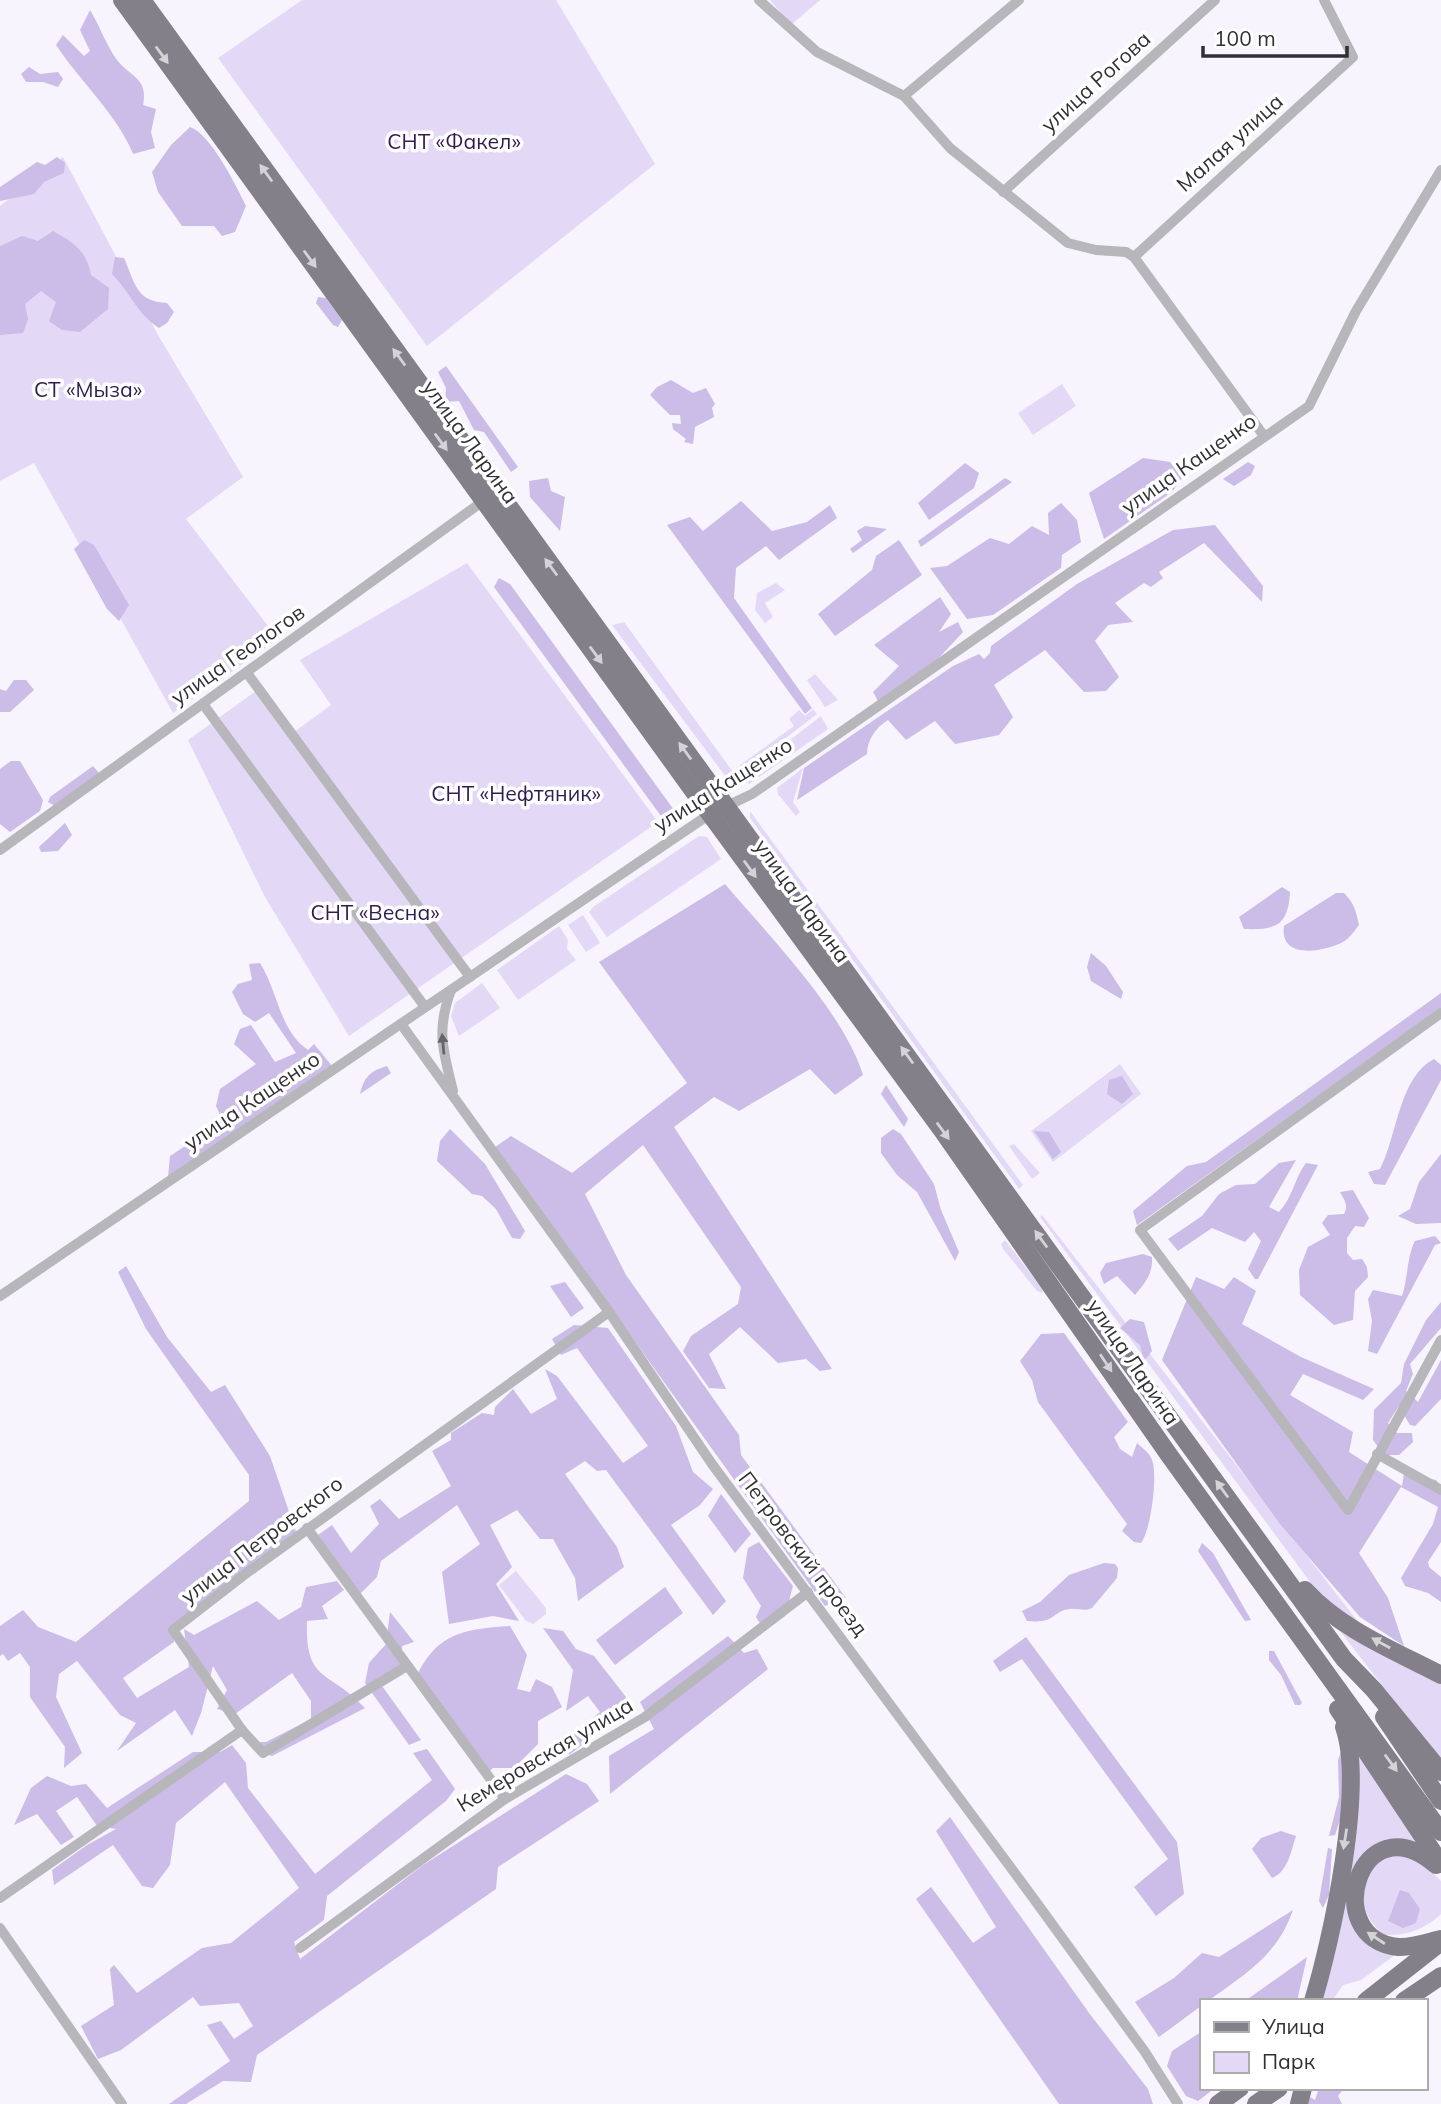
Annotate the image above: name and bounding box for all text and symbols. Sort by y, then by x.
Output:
scale bar [1203,14,1346,58]
street label: улица Рогова [1035,25,1155,137]
text: 100 m [1214,25,1276,51]
one-way arrow [155,46,169,64]
street label: Малая улица [1171,88,1288,197]
park label: СНТ «Факел» [387,128,521,154]
one-way arrow [259,164,273,182]
one-way arrow [303,250,317,268]
one-way arrow [392,348,406,366]
street label: улица Ларина [417,375,524,508]
park label: СТ «Мыза» [34,376,142,402]
street label: улица Кащенко [1116,407,1261,519]
one-way arrow [434,432,449,450]
one-way arrow [544,558,558,576]
street label: улица Геологов [166,598,309,710]
one-way arrow [589,646,603,665]
street label: улица Кащенко [648,731,797,837]
one-way arrow [678,742,692,760]
park label: СНТ «Нефтяник» [431,780,601,806]
street label: улица Ларина [749,834,856,967]
one-way arrow [743,860,757,878]
park label: СНТ «Весна» [310,899,440,925]
one-way arrow [437,1032,448,1054]
street label: улица Кащенко [178,1045,324,1155]
one-way arrow [900,1046,914,1064]
one-way arrow [935,1122,949,1140]
one-way arrow [1034,1230,1048,1248]
street label: улица Ларина [1082,1294,1185,1429]
one-way arrow [1099,1354,1113,1372]
street label: Петровский проезд [733,1466,874,1641]
street label: улица Петровского [175,1470,348,1609]
one-way arrow [1215,1480,1229,1498]
one-way arrow [1371,1637,1390,1649]
street label: Кемеровская улица [452,1691,637,1817]
one-way arrow [1384,1754,1398,1772]
one-way arrow [1339,1828,1350,1850]
one-way arrow [1366,1931,1386,1944]
legend [1200,1999,1427,2090]
text: Улица [1261,2013,1325,2039]
text: Парк [1262,2048,1316,2074]

